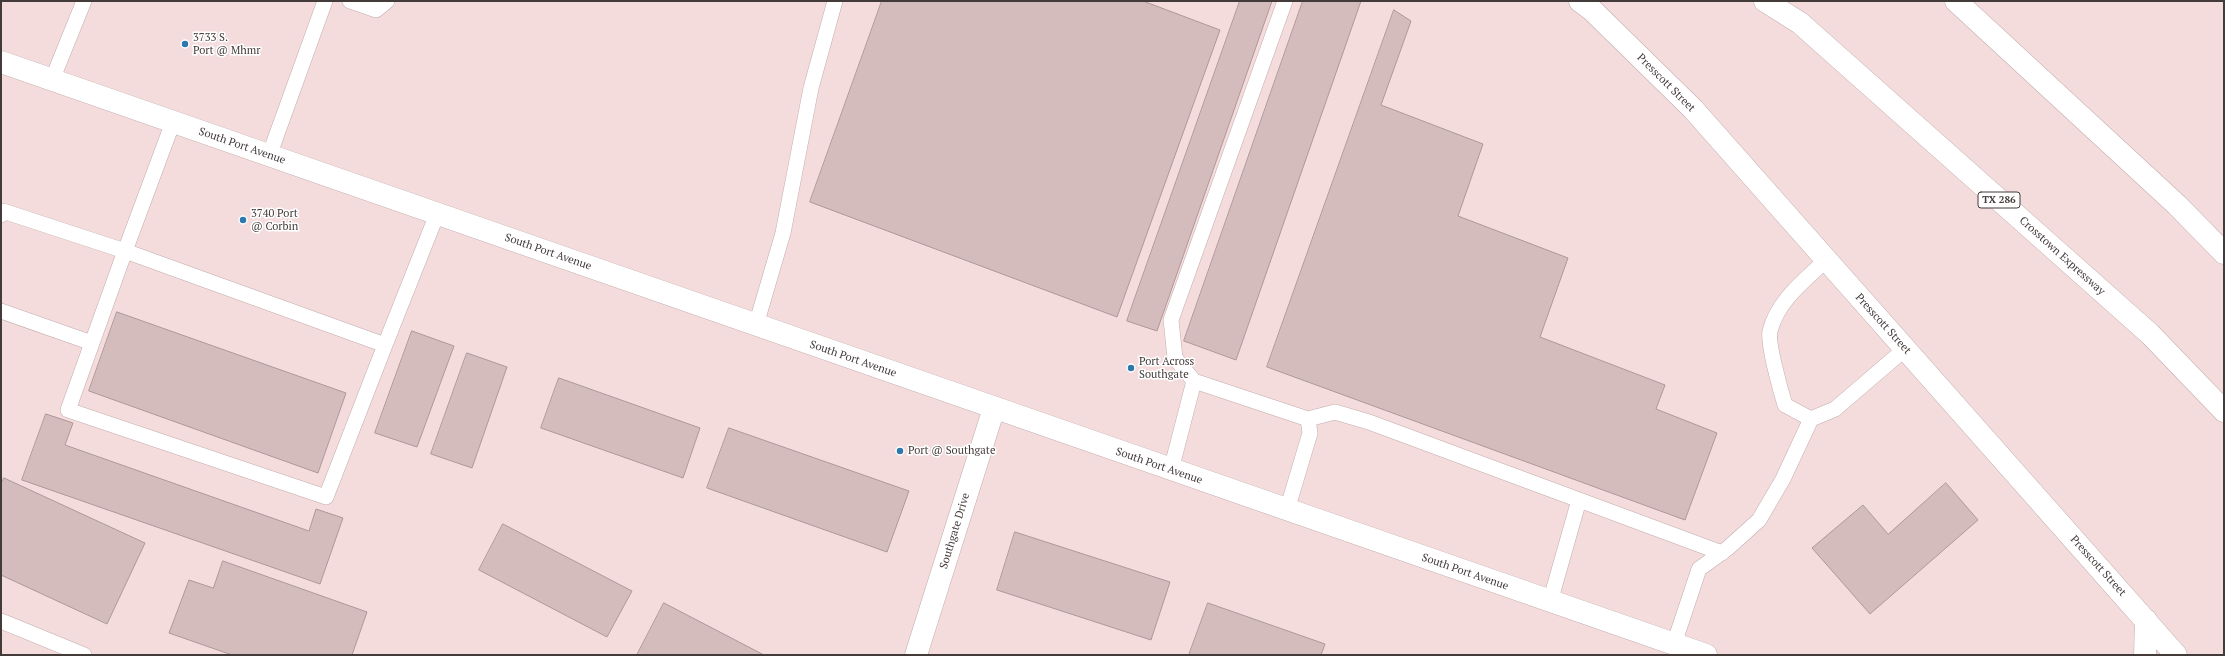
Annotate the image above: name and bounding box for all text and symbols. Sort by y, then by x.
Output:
place label: 3733 S. Port @ Mhmr [193,31,260,57]
marker: 3733 S. Port @ Mhmr [180,39,190,49]
street label: Presscott Street [1634,51,1698,115]
street label: South Port Avenue [197,125,287,167]
road number: TX 286 [1978,192,2020,208]
place label: 3740 Port @ Corbin [251,207,298,233]
street label: Crosstown Expressway [2016,214,2108,298]
marker: 3740 Port @ Corbin [238,215,248,225]
street label: South Port Avenue [503,231,593,273]
street label: Presscott Street [1852,291,1914,357]
street label: South Port Avenue [808,338,898,380]
place label: Port Across Southgate [1139,355,1194,381]
marker: Port Across Southgate [1126,363,1136,373]
place label: Port @ Southgate [908,444,995,458]
street label: South Port Avenue [1114,445,1204,487]
marker: Port @ Southgate [895,446,905,456]
street label: Southgate Drive [937,491,973,571]
street label: Presscott Street [2067,533,2129,599]
street label: South Port Avenue [1420,551,1510,593]

